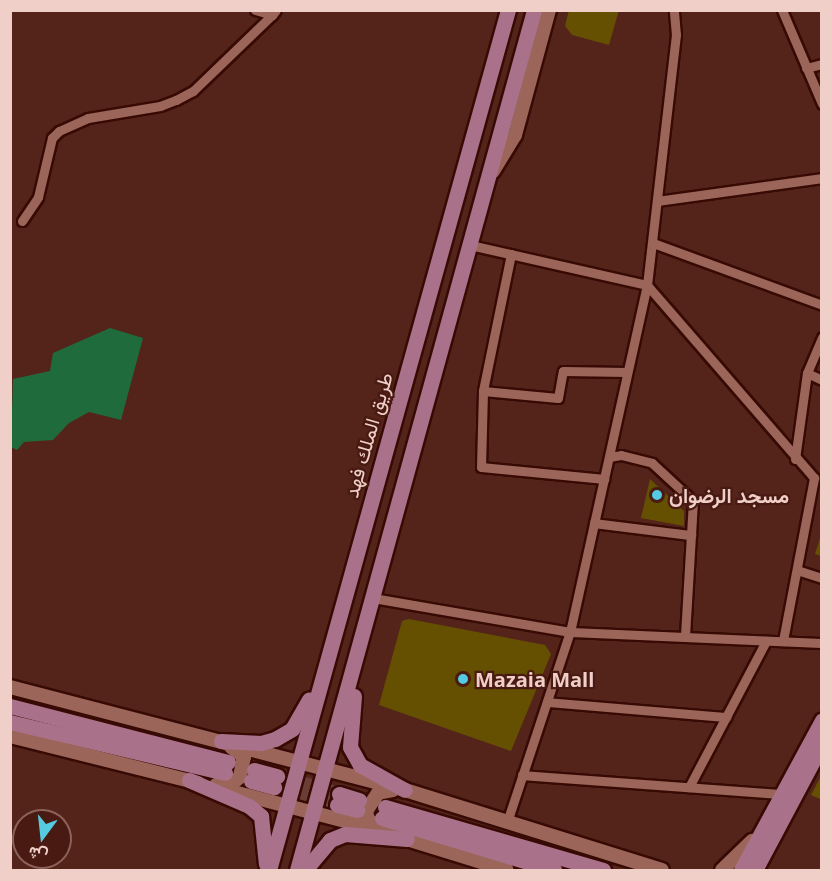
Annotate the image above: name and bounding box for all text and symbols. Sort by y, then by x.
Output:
street label: طريق الملك فهد [339,370,397,500]
place label: مسجد الرضوان [669,483,789,507]
marker: مسجد الرضوان [650,488,664,502]
place label: Mazaia Mall [475,667,594,691]
marker: Mazaia Mall [456,672,470,686]
north arrow [12,809,72,869]
text: ش [26,841,50,868]

